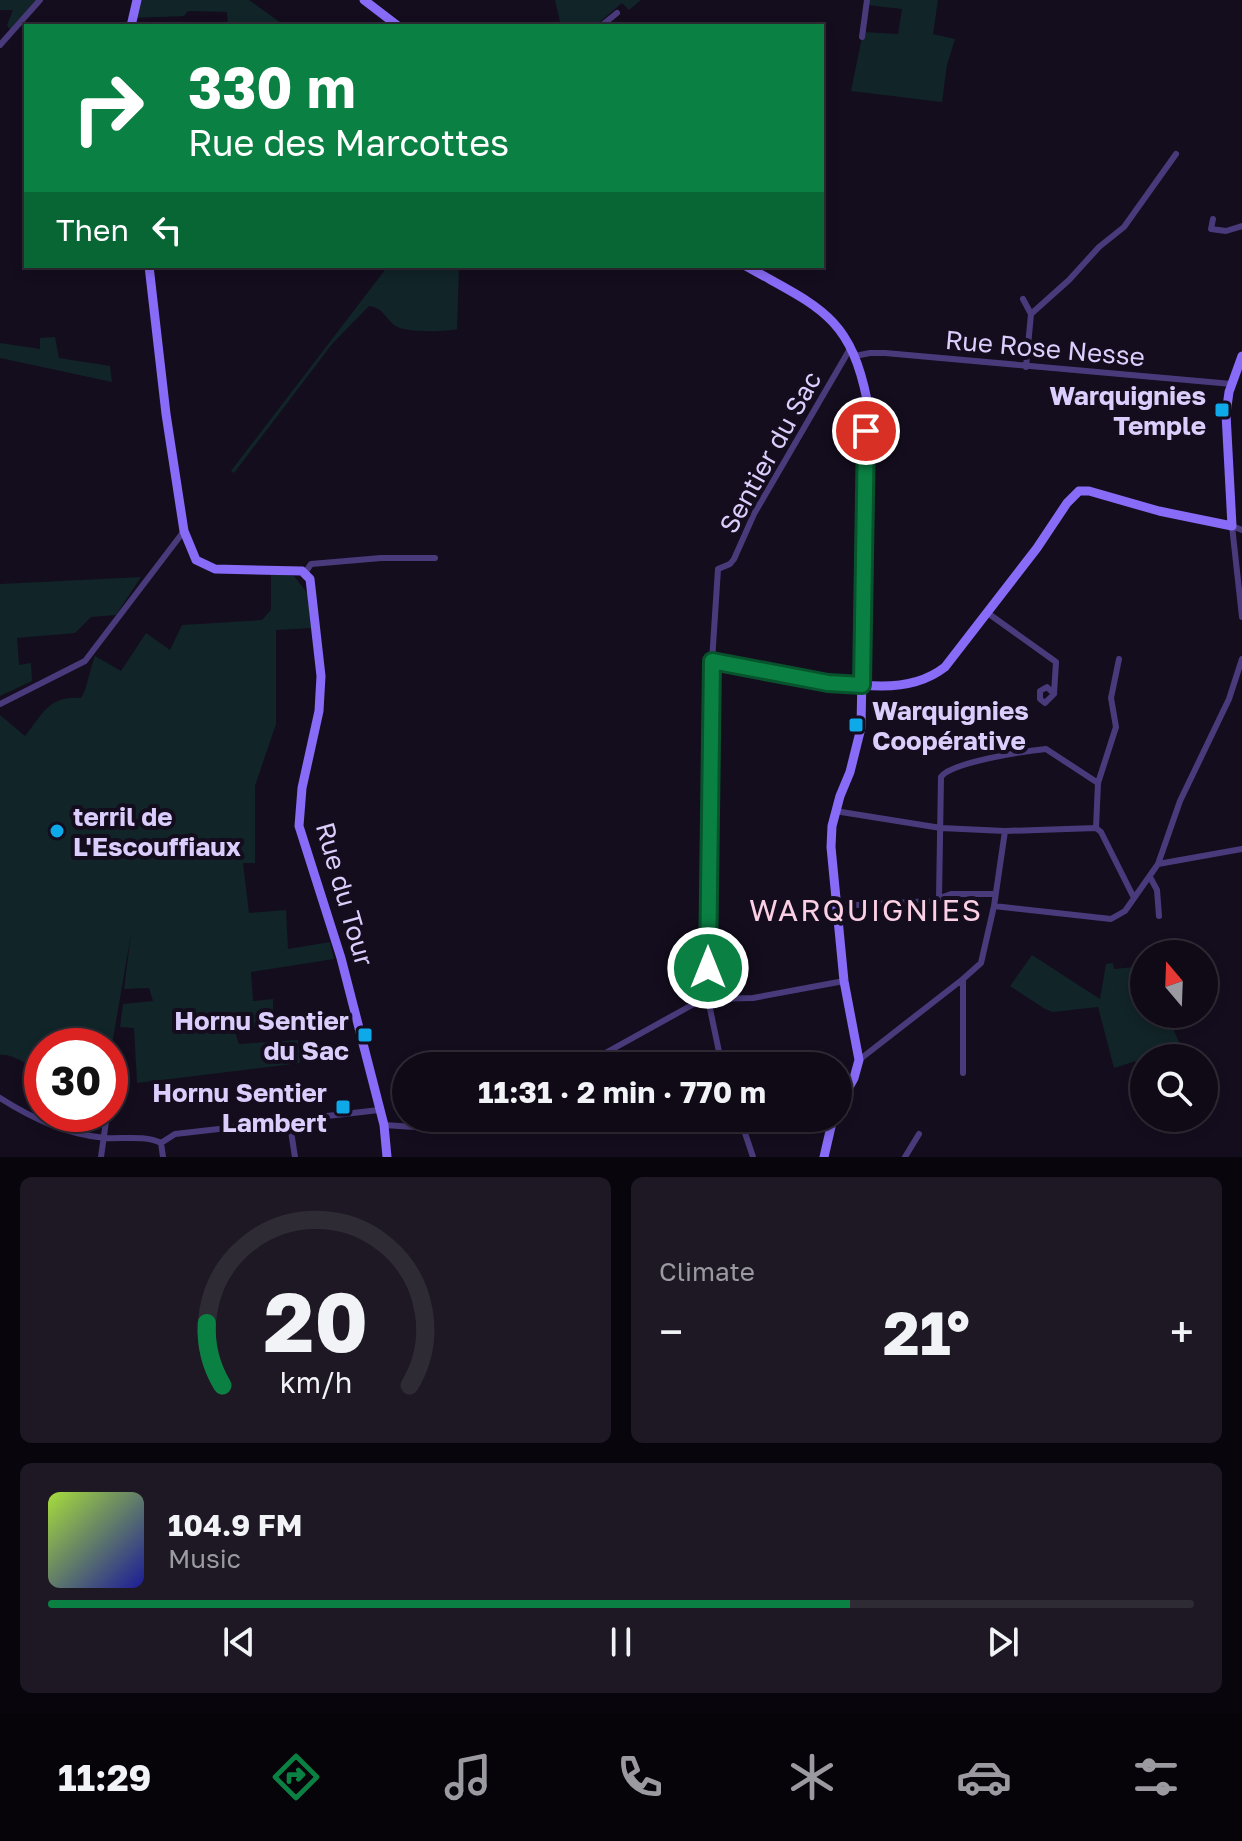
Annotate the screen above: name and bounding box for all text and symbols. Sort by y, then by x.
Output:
text: 330 m [188,53,356,120]
icon: right [56,56,160,160]
text: Rue des Marcottes [188,121,509,164]
icon: left [145,208,189,252]
text: Then [56,212,129,248]
street label: Rue Rose Nesse [944,324,1146,372]
street label: Sentier du Sac [713,366,827,538]
place label: Warquignies Temple [1049,380,1206,441]
pin [832,397,900,465]
marker: Warquignies Temple [1213,401,1231,419]
icon: arrive [844,409,888,453]
place label: Warquignies Coopérative [872,695,1029,756]
marker: Warquignies Coopérative [847,716,865,734]
place label: terril de L'Escouffiaux [73,801,241,862]
street label: Rue du Tour [310,819,380,969]
marker: terril de L'Escouffiaux [48,822,66,840]
district label: WARQUIGNIES [749,892,983,928]
position arrow [666,926,750,1010]
north arrow [1130,940,1218,1028]
map controls [1130,940,1218,1132]
place label: Hornu Sentier du Sac [174,1005,349,1066]
marker: Hornu Sentier du Sac [356,1026,374,1044]
speed limit sign: 30 [24,1028,128,1132]
button: search [1130,1044,1218,1132]
text: 11:31 · 2 min · 770 m [478,1074,766,1110]
place label: Hornu Sentier Lambert [152,1077,327,1138]
marker: Hornu Sentier Lambert [334,1098,352,1116]
text: Climate [659,1256,755,1287]
text: 20 [263,1270,368,1370]
text: 21° [883,1296,970,1368]
text: − [659,1305,683,1358]
text: + [1170,1305,1194,1358]
text: km/h [279,1365,352,1399]
text: 104.9 FM [168,1507,302,1543]
text: Music [168,1543,241,1574]
icon: previous [217,1620,261,1664]
icon: pause [599,1620,643,1664]
icon: next [981,1620,1025,1664]
icon: directions [268,1749,324,1805]
icon: music [440,1749,496,1805]
icon: phone [612,1749,668,1805]
icon: climate [784,1749,840,1805]
icon: car [956,1749,1012,1805]
icon: filters [1128,1749,1184,1805]
text: 11:29 [58,1756,151,1799]

